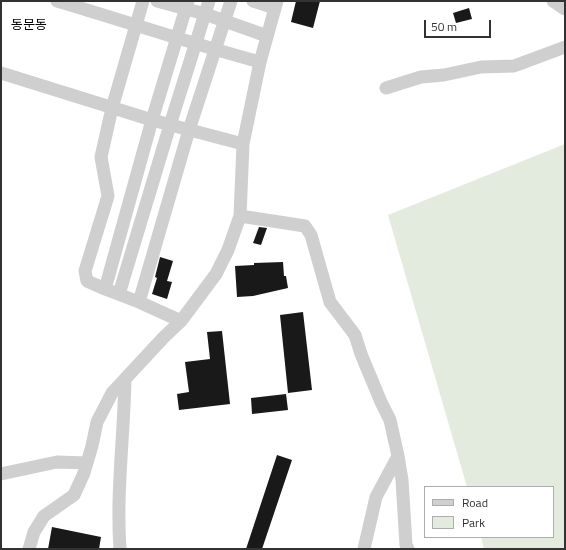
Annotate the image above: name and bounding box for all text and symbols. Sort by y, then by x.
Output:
scale bar [426,12,493,38]
text: 50 m [431,17,457,36]
district label: 동문동 [11,18,47,34]
legend [424,486,554,538]
text: Road [462,493,488,512]
text: Park [462,513,485,532]

